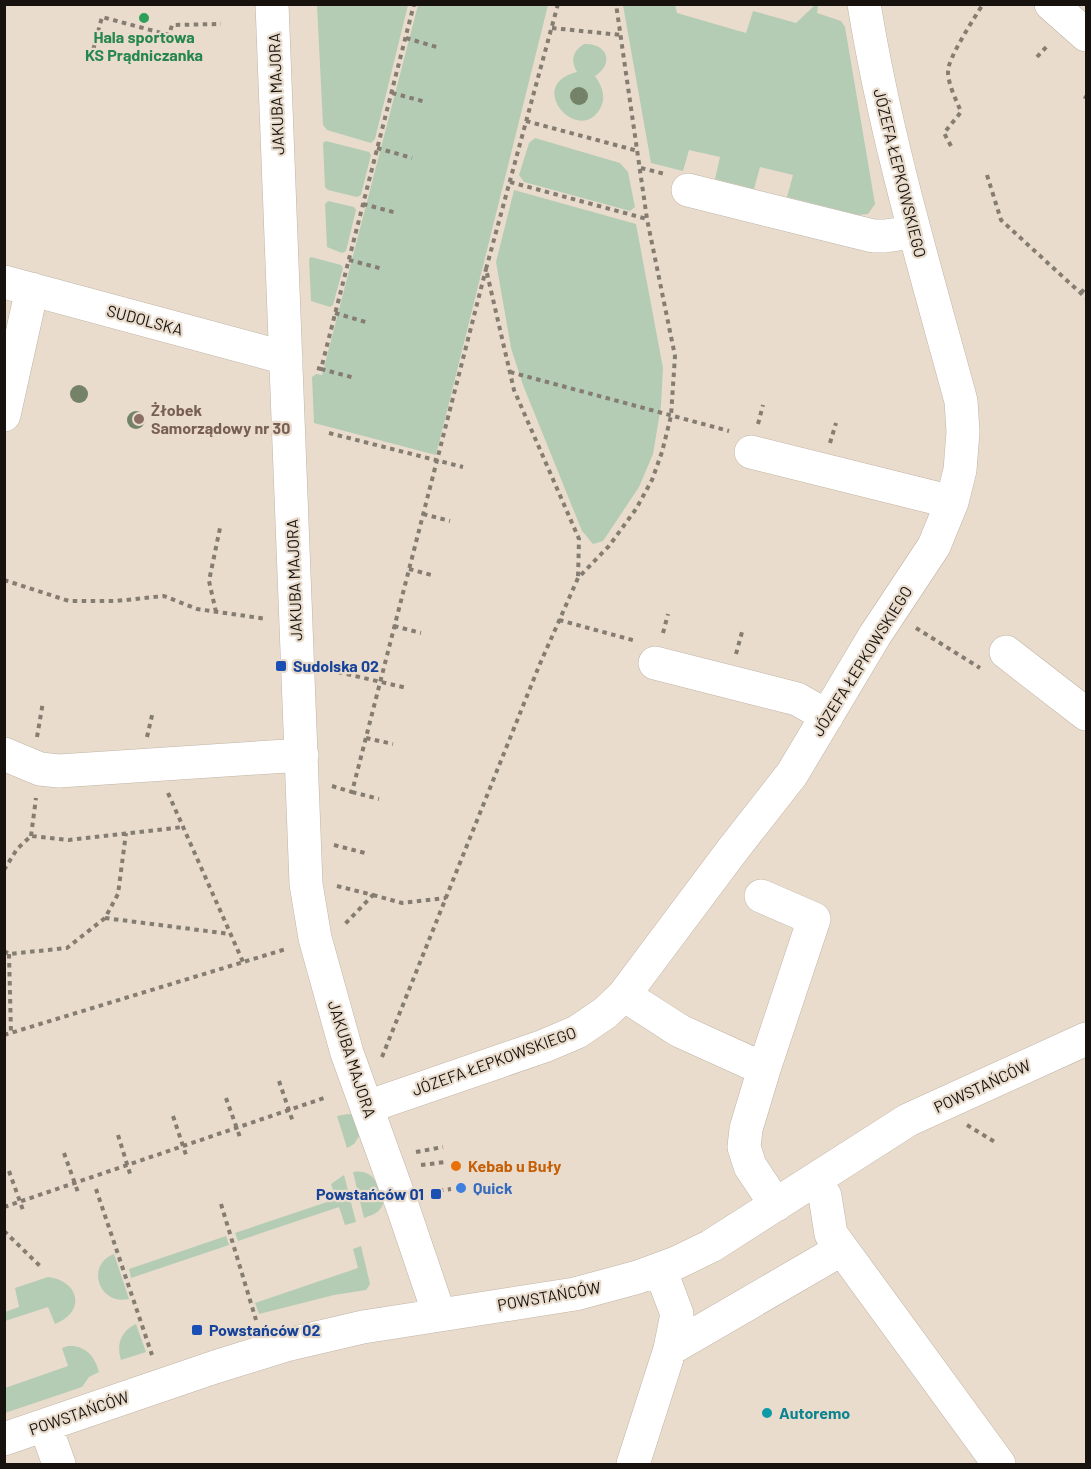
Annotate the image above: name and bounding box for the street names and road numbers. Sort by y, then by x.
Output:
street label: JAKUBA MAJORA [264,32,287,155]
street label: JÓZEFA ŁEPKOWSKIEGO [870,86,931,259]
street label: SUDOLSKA [105,300,185,339]
street label: JAKUBA MAJORA [282,518,305,641]
street label: JÓZEFA ŁEPKOWSKIEGO [808,582,916,739]
street label: JAKUBA MAJORA [325,998,380,1120]
street label: JÓZEFA ŁEPKOWSKIEGO [409,1022,579,1099]
street label: POWSTAŃCÓW [930,1055,1033,1116]
street label: POWSTAŃCÓW [496,1277,602,1314]
street label: POWSTAŃCÓW [26,1387,131,1439]

